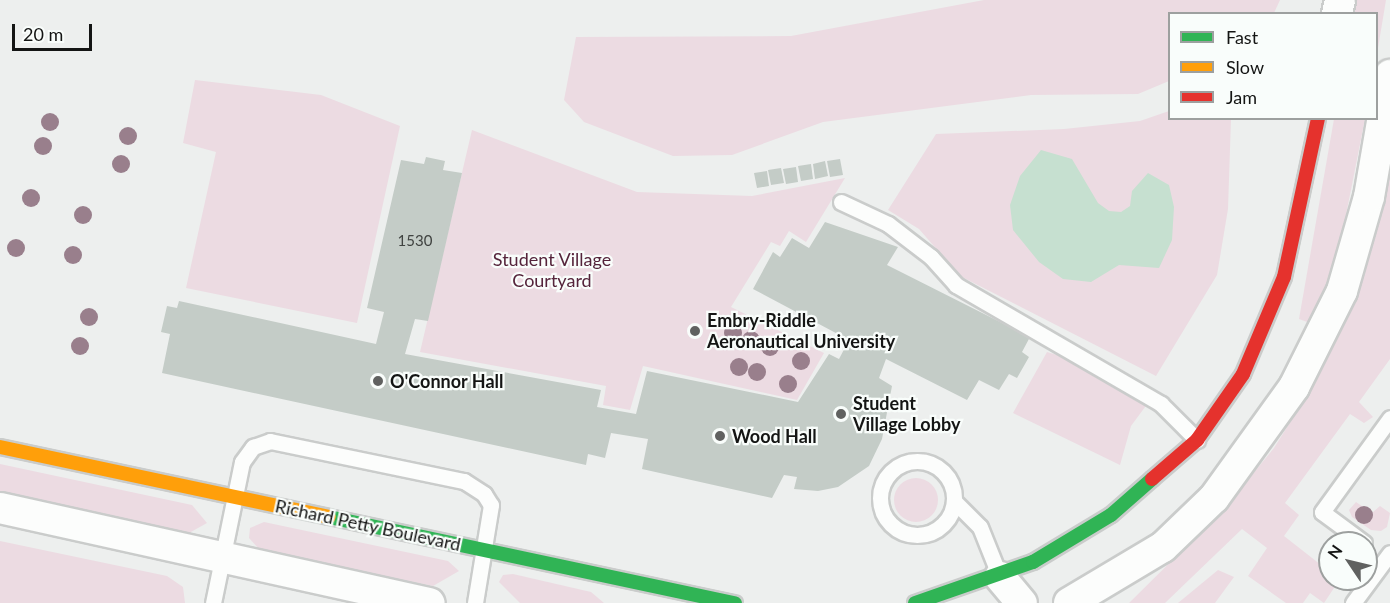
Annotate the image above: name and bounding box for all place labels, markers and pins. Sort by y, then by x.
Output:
place label: Embry-Riddle Aeronautical University [707,310,895,352]
marker: Embry-Riddle Aeronautical University [688,324,702,338]
place label: O'Connor Hall [390,370,504,392]
marker: O'Connor Hall [371,374,385,388]
place label: Student Village Lobby [853,393,960,436]
marker: Student Village Lobby [834,407,848,421]
place label: Wood Hall [732,425,817,447]
marker: Wood Hall [713,429,727,443]

